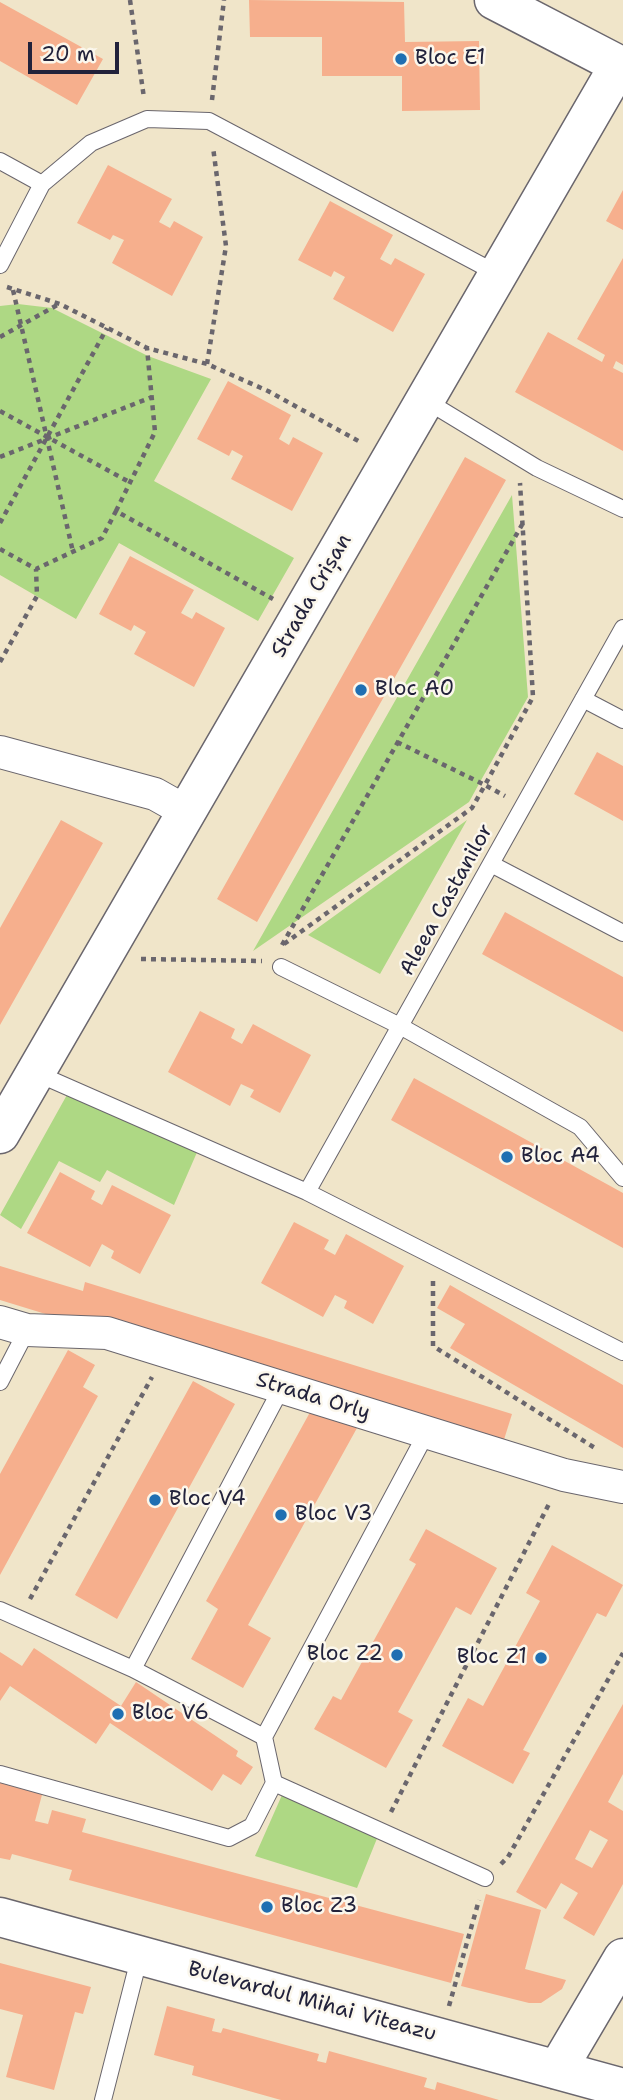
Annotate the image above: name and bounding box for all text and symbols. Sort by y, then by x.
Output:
scale bar [32,28,122,72]
text: 20 m [41,40,95,68]
place label: Bloc E1 [415,46,485,72]
marker: Bloc E1 [393,51,409,67]
street label: Strada Crișan [267,530,357,662]
place label: Bloc A0 [375,677,454,703]
marker: Bloc A0 [353,682,369,698]
street label: Aleea Castanilor [395,820,499,980]
place label: Bloc A4 [521,1144,600,1170]
marker: Bloc A4 [499,1149,515,1165]
street label: Strada Orly [253,1368,373,1426]
place label: Bloc V4 [169,1487,246,1513]
marker: Bloc V4 [147,1492,163,1508]
place label: Bloc V3 [295,1502,372,1528]
marker: Bloc V3 [273,1507,289,1523]
place label: Bloc Z2 [307,1642,383,1668]
place label: Bloc Z1 [457,1645,527,1671]
marker: Bloc Z2 [389,1647,405,1663]
marker: Bloc Z1 [533,1650,549,1666]
place label: Bloc V6 [132,1701,209,1727]
marker: Bloc V6 [110,1706,126,1722]
place label: Bloc Z3 [281,1894,357,1920]
marker: Bloc Z3 [259,1899,275,1915]
street label: Bulevardul Mihai Viteazu [185,1957,439,2047]

